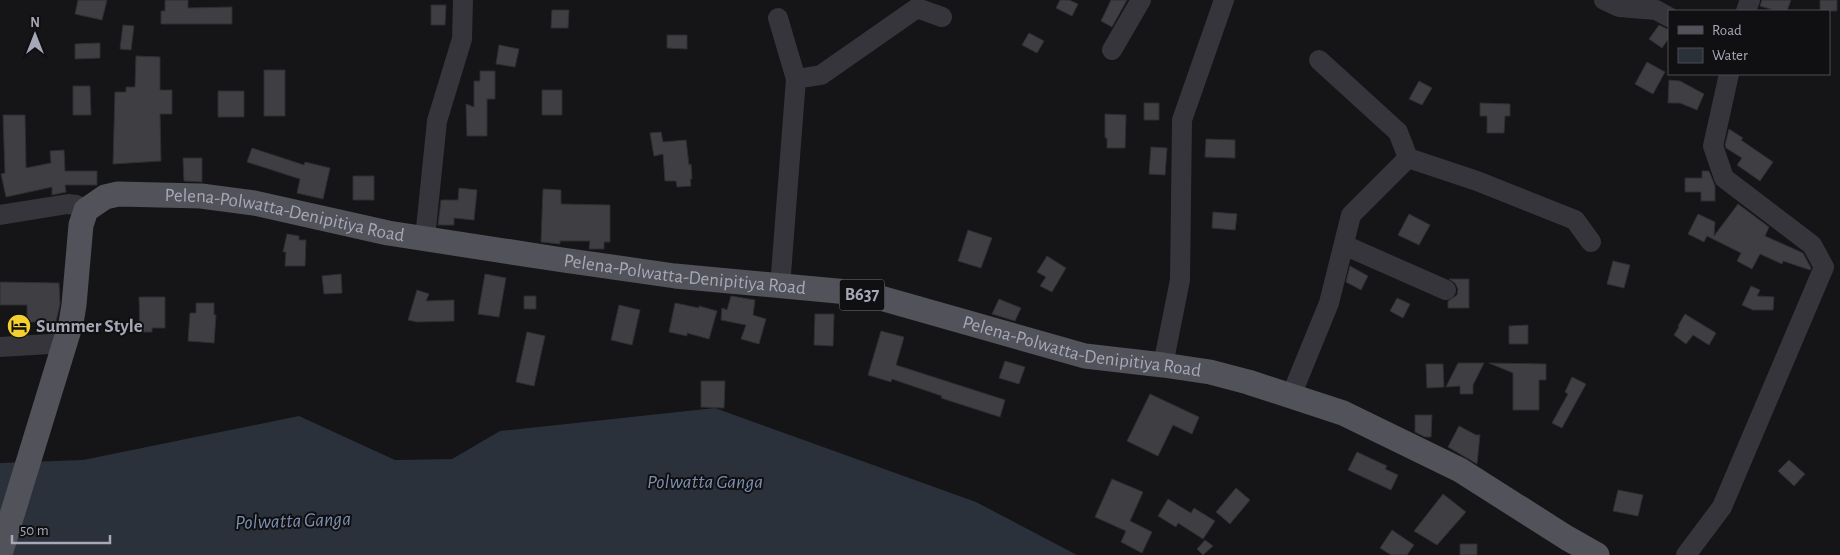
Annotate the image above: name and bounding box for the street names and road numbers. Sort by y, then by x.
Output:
street label: Pelena-Polwatta-Denipitiya Road [164,186,406,245]
street label: Pelena-Polwatta-Denipitiya Road [563,251,807,298]
road number: B637 [840,280,884,310]
street label: Pelena-Polwatta-Denipitiya Road [961,312,1203,380]

